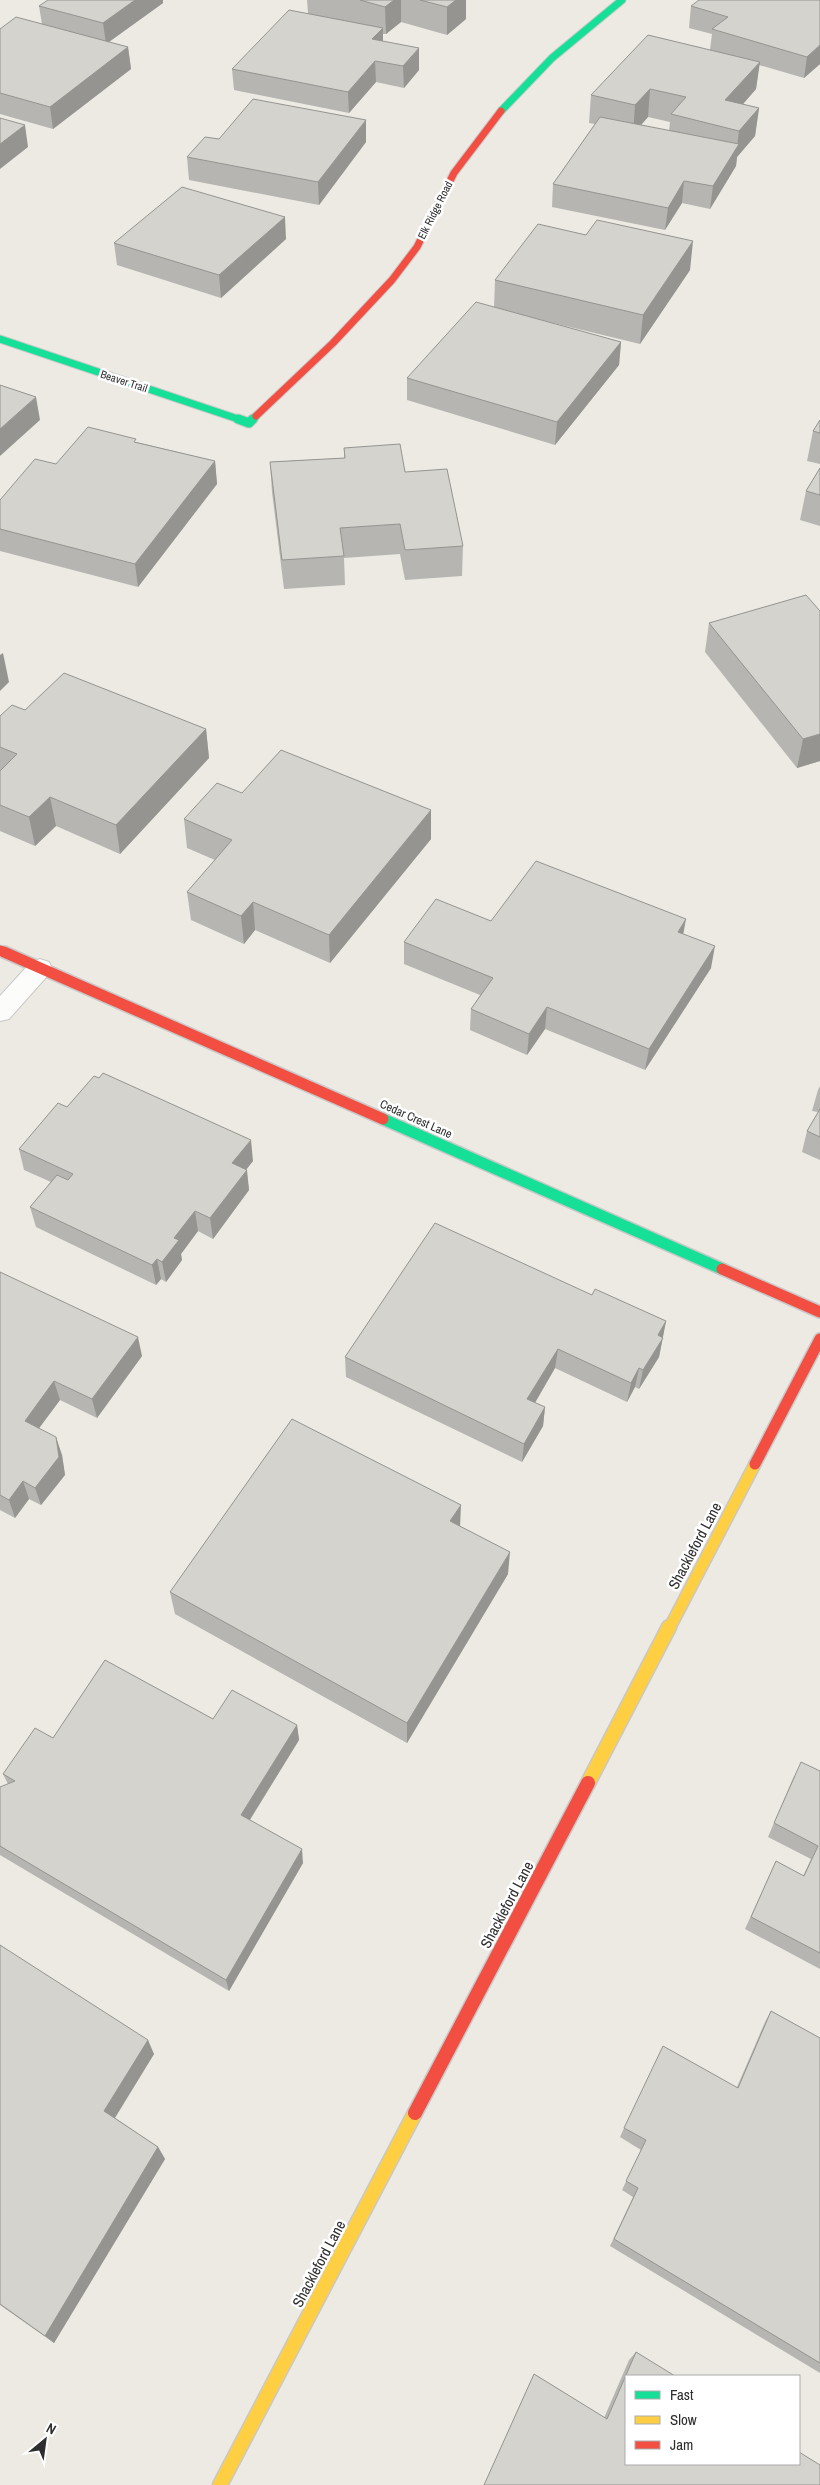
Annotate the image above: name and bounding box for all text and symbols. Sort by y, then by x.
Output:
street label: Elk Ridge Road [414,179,456,241]
street label: Beaver Trail [99,367,149,395]
street label: Cedar Crest Lane [377,1096,455,1142]
street label: Shackleford Lane [663,1498,726,1593]
street label: Shackleford Lane [475,1857,538,1952]
street label: Shackleford Lane [287,2216,350,2311]
legend [625,2375,800,2465]
text: Fast [670,2384,694,2405]
text: Slow [670,2409,697,2430]
north arrow [20,2415,70,2465]
text: N [43,2419,59,2439]
text: Jam [670,2434,693,2455]

